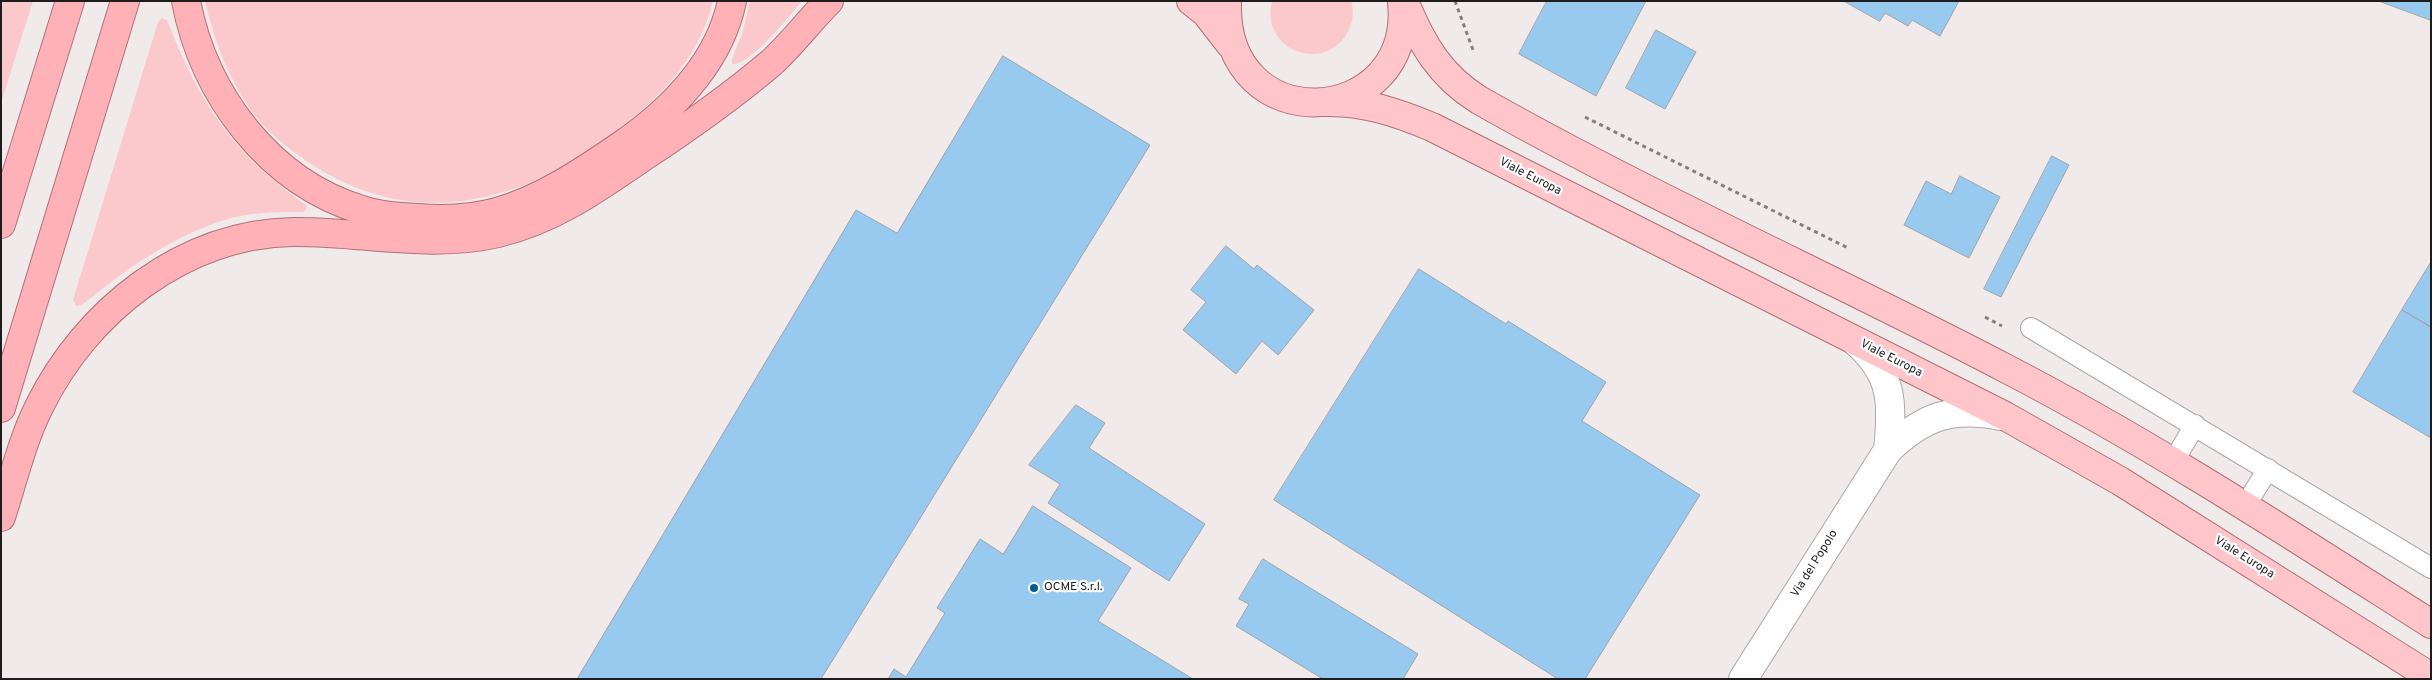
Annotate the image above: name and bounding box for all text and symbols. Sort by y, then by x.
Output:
street label: Viale Europa [1496,155,1564,199]
street label: Viale Europa [1857,337,1925,381]
street label: Via del Popolo [1789,528,1841,600]
street label: Viale Europa [2211,534,2277,582]
place label: OCME S.r.l. [1044,581,1103,595]
marker: OCME S.r.l. [1028,582,1040,594]

